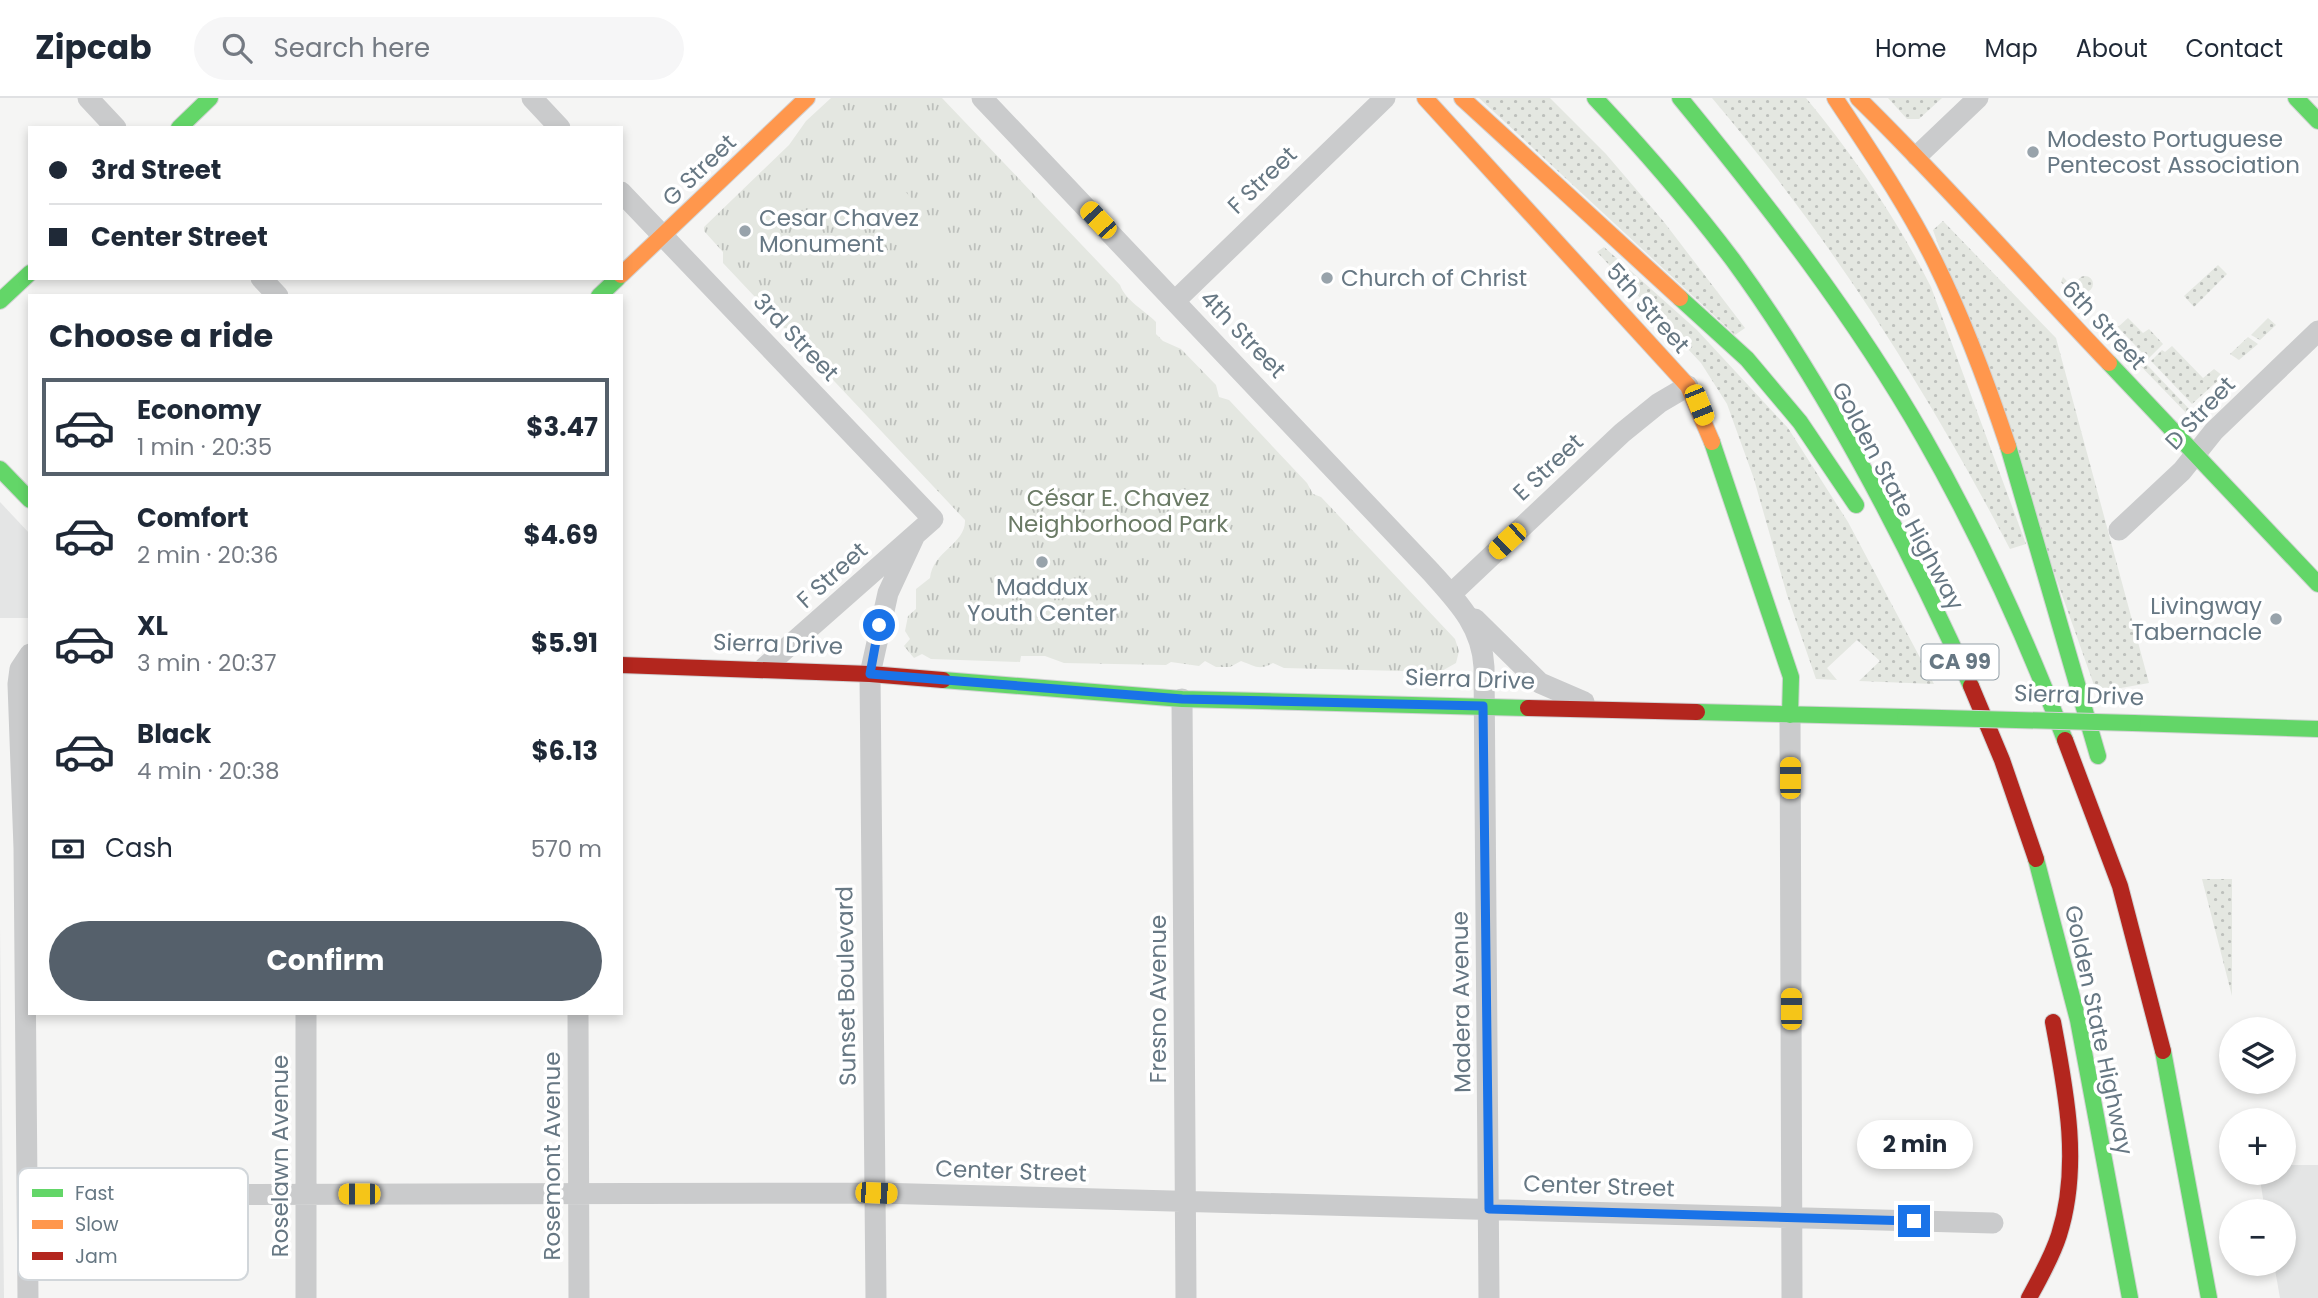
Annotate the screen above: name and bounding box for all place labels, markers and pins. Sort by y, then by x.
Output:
place label: Modesto Portuguese Pentecost Association [2047,123,2300,181]
marker: Modesto Portuguese Pentecost Association [2025,144,2041,160]
place label: Cesar Chavez Monument [759,202,919,260]
marker: Cesar Chavez Monument [737,223,753,239]
place label: Church of Christ [1341,262,1527,294]
marker: Church of Christ [1319,270,1335,286]
marker: Maddux Youth Center [1034,554,1050,570]
place label: Maddux Youth Center [967,571,1117,629]
place label: Livingway Tabernacle [2131,590,2262,648]
marker: Livingway Tabernacle [2268,611,2284,627]

